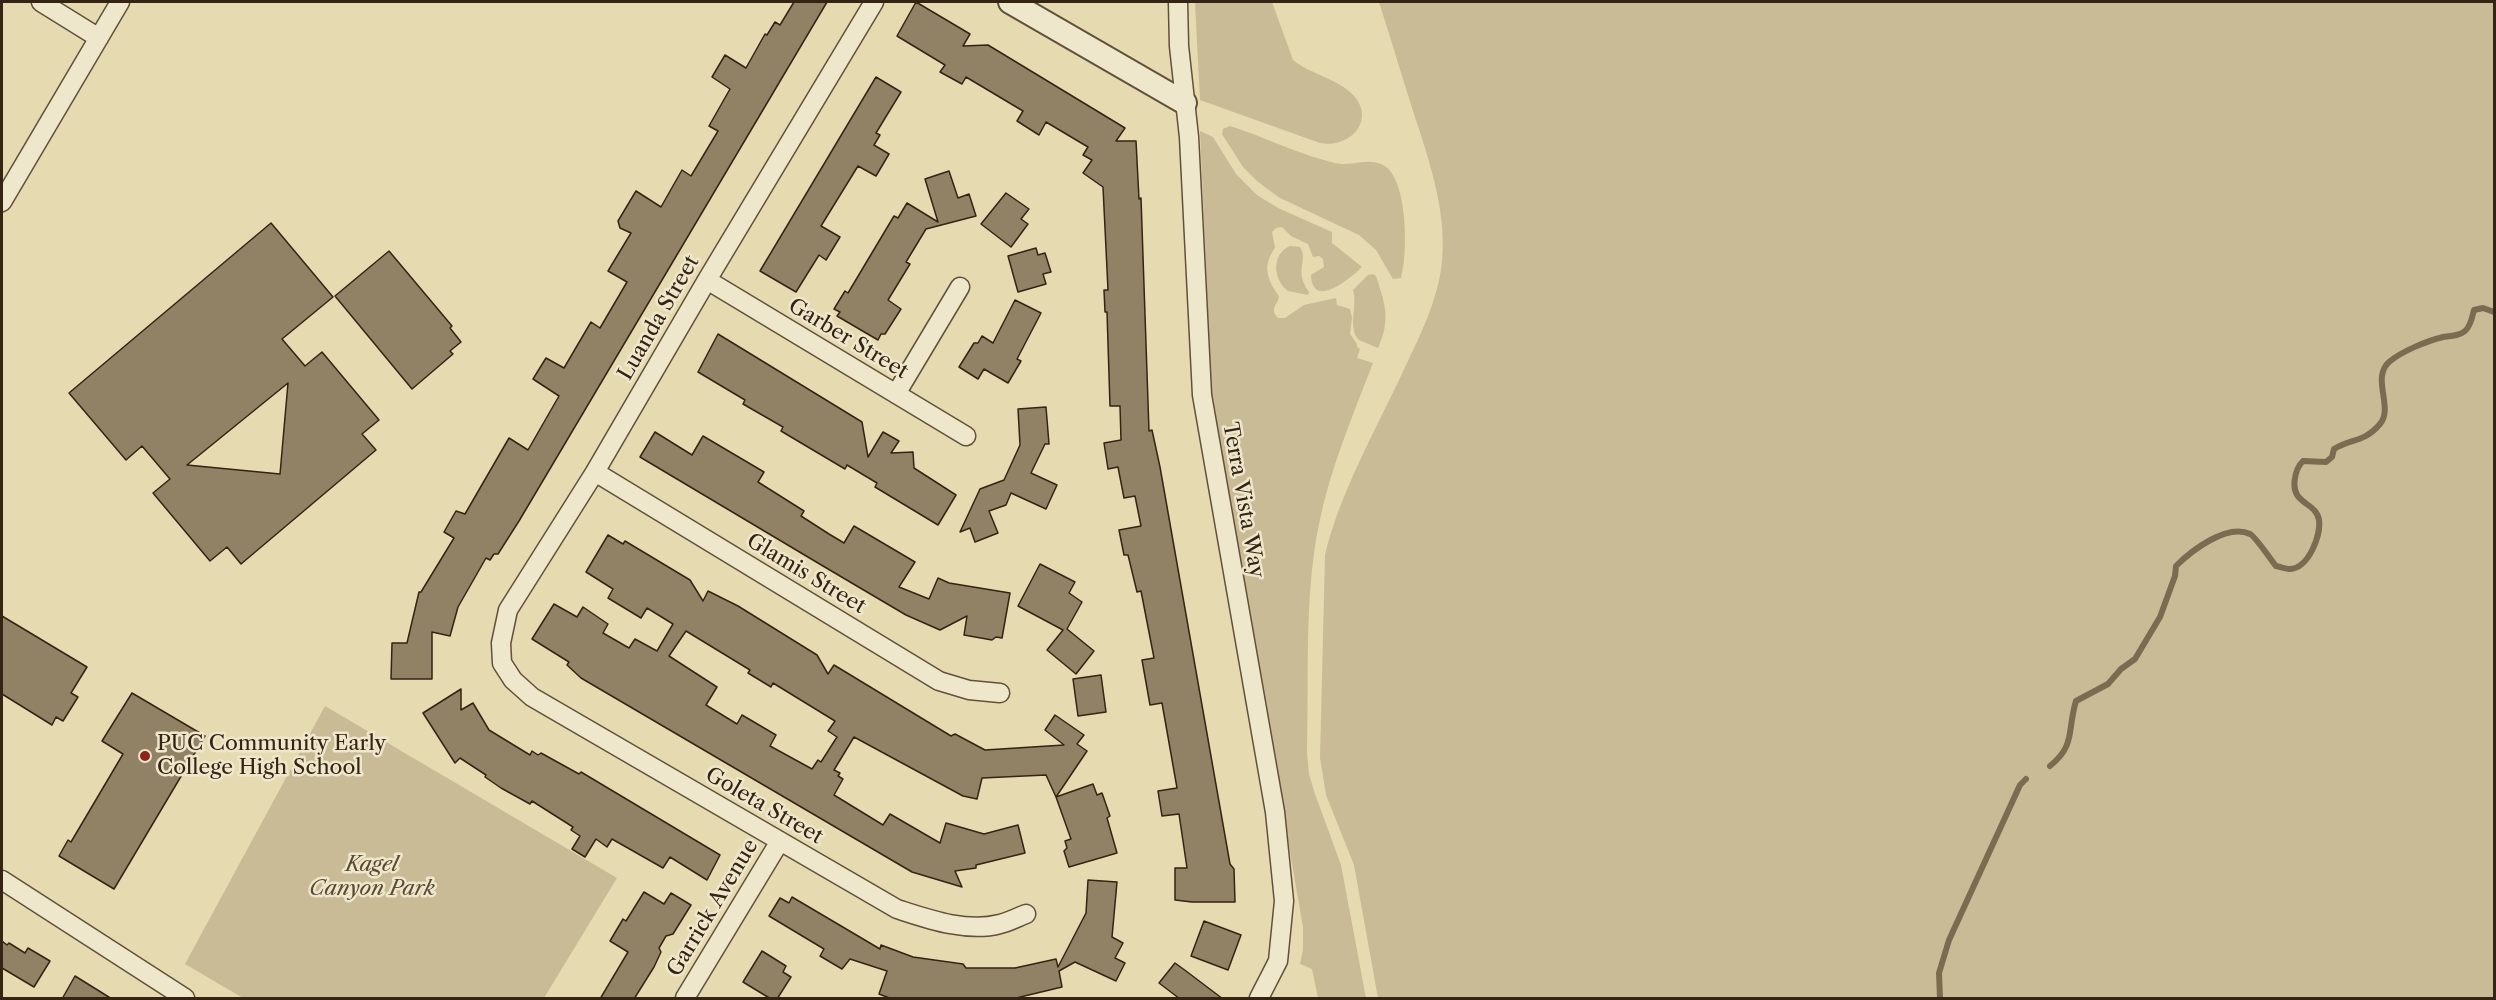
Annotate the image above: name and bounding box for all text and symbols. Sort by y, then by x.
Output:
street label: Luanda Street [613,251,705,385]
street label: Garber Street [784,293,912,385]
street label: Terra Vista Way [1217,420,1269,580]
street label: Glamis Street [742,529,870,619]
place label: PUC Community Early College High School [157,731,386,781]
marker: PUC Community Early College High School [138,749,152,763]
street label: Goleta Street [701,762,827,850]
street label: Garrick Avenue [662,835,764,981]
park label: Kagel Canyon Park [309,852,435,902]

